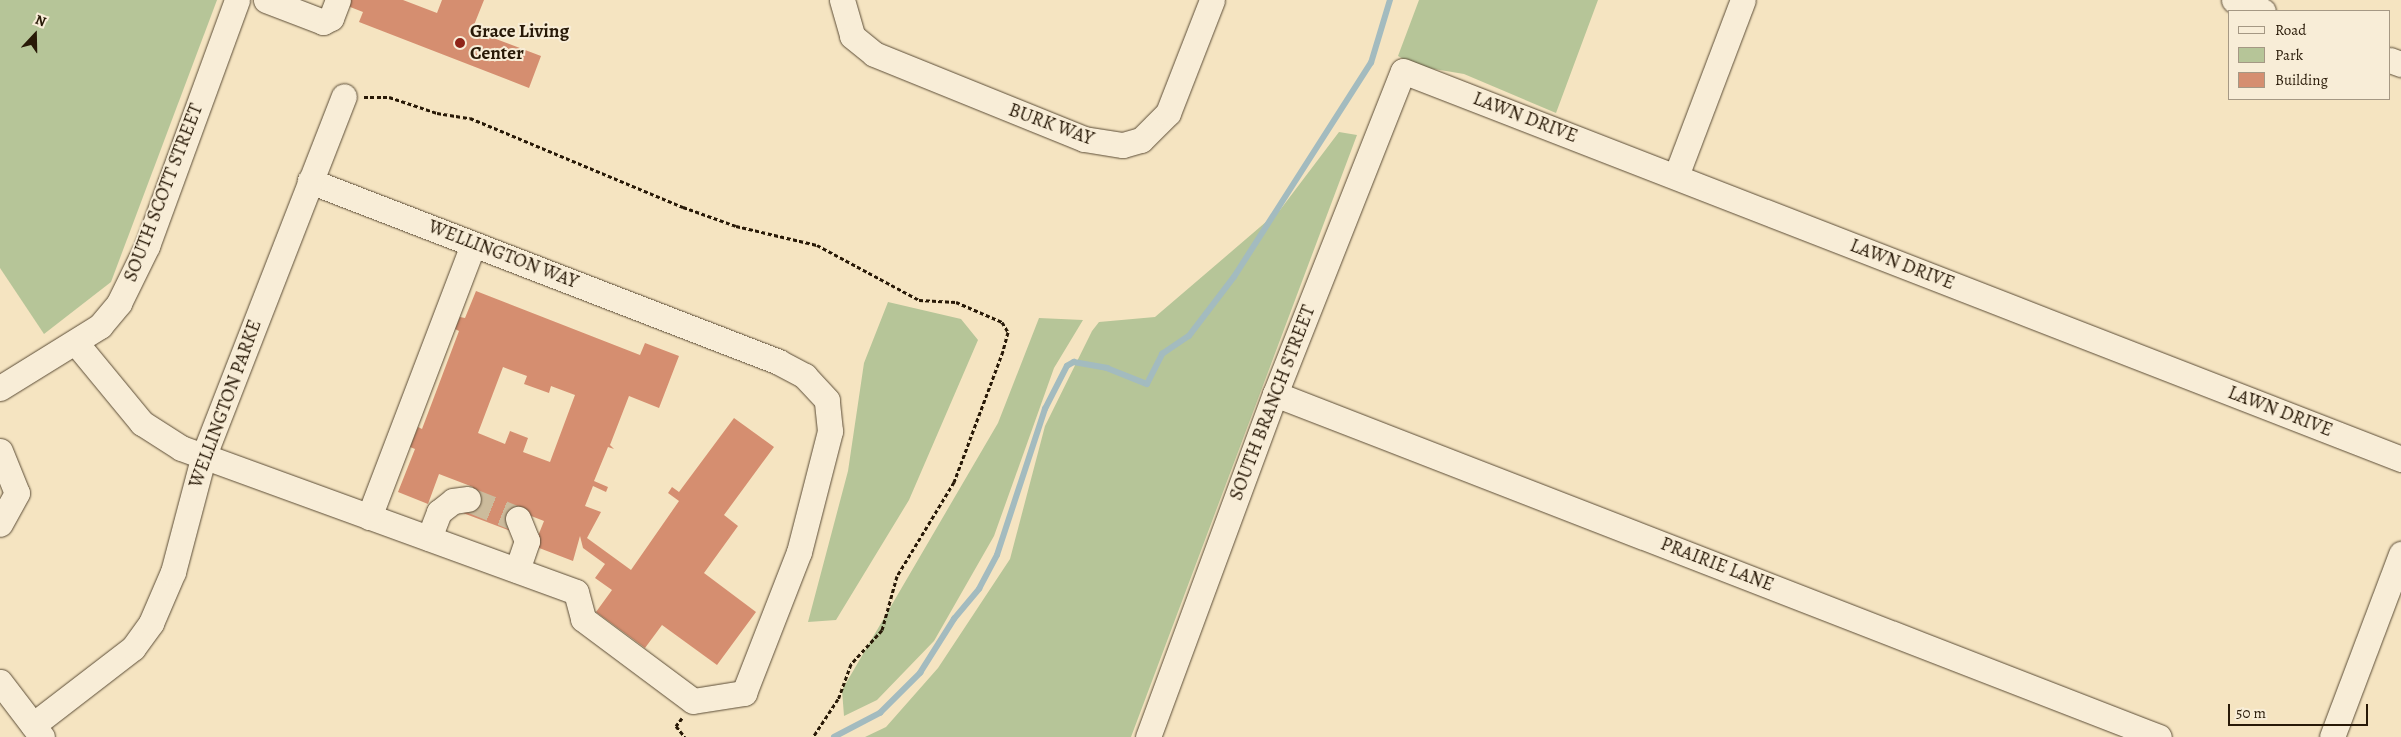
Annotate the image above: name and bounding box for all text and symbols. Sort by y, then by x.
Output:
north arrow [10,10,60,60]
text: N [32,10,49,31]
legend [2228,10,2391,100]
text: Road [2275,20,2306,40]
place label: Grace Living Center [470,21,569,65]
marker: Grace Living Center [454,37,466,49]
text: Park [2275,45,2303,65]
text: Building [2275,70,2328,90]
street label: LAWN DRIVE [1469,88,1581,148]
street label: BURK WAY [1005,99,1097,151]
street label: SOUTH SCOTT STREET [120,101,208,285]
street label: WELLINGTON WAY [425,216,581,294]
street label: LAWN DRIVE [1846,235,1958,295]
street label: SOUTH BRANCH STREET [1225,302,1321,504]
street label: WELLINGTON PARKE [185,317,267,491]
street label: LAWN DRIVE [2224,382,2336,442]
street label: PRAIRIE LANE [1657,533,1777,597]
scale bar [2231,694,2371,726]
text: 50 m [2236,703,2266,723]

